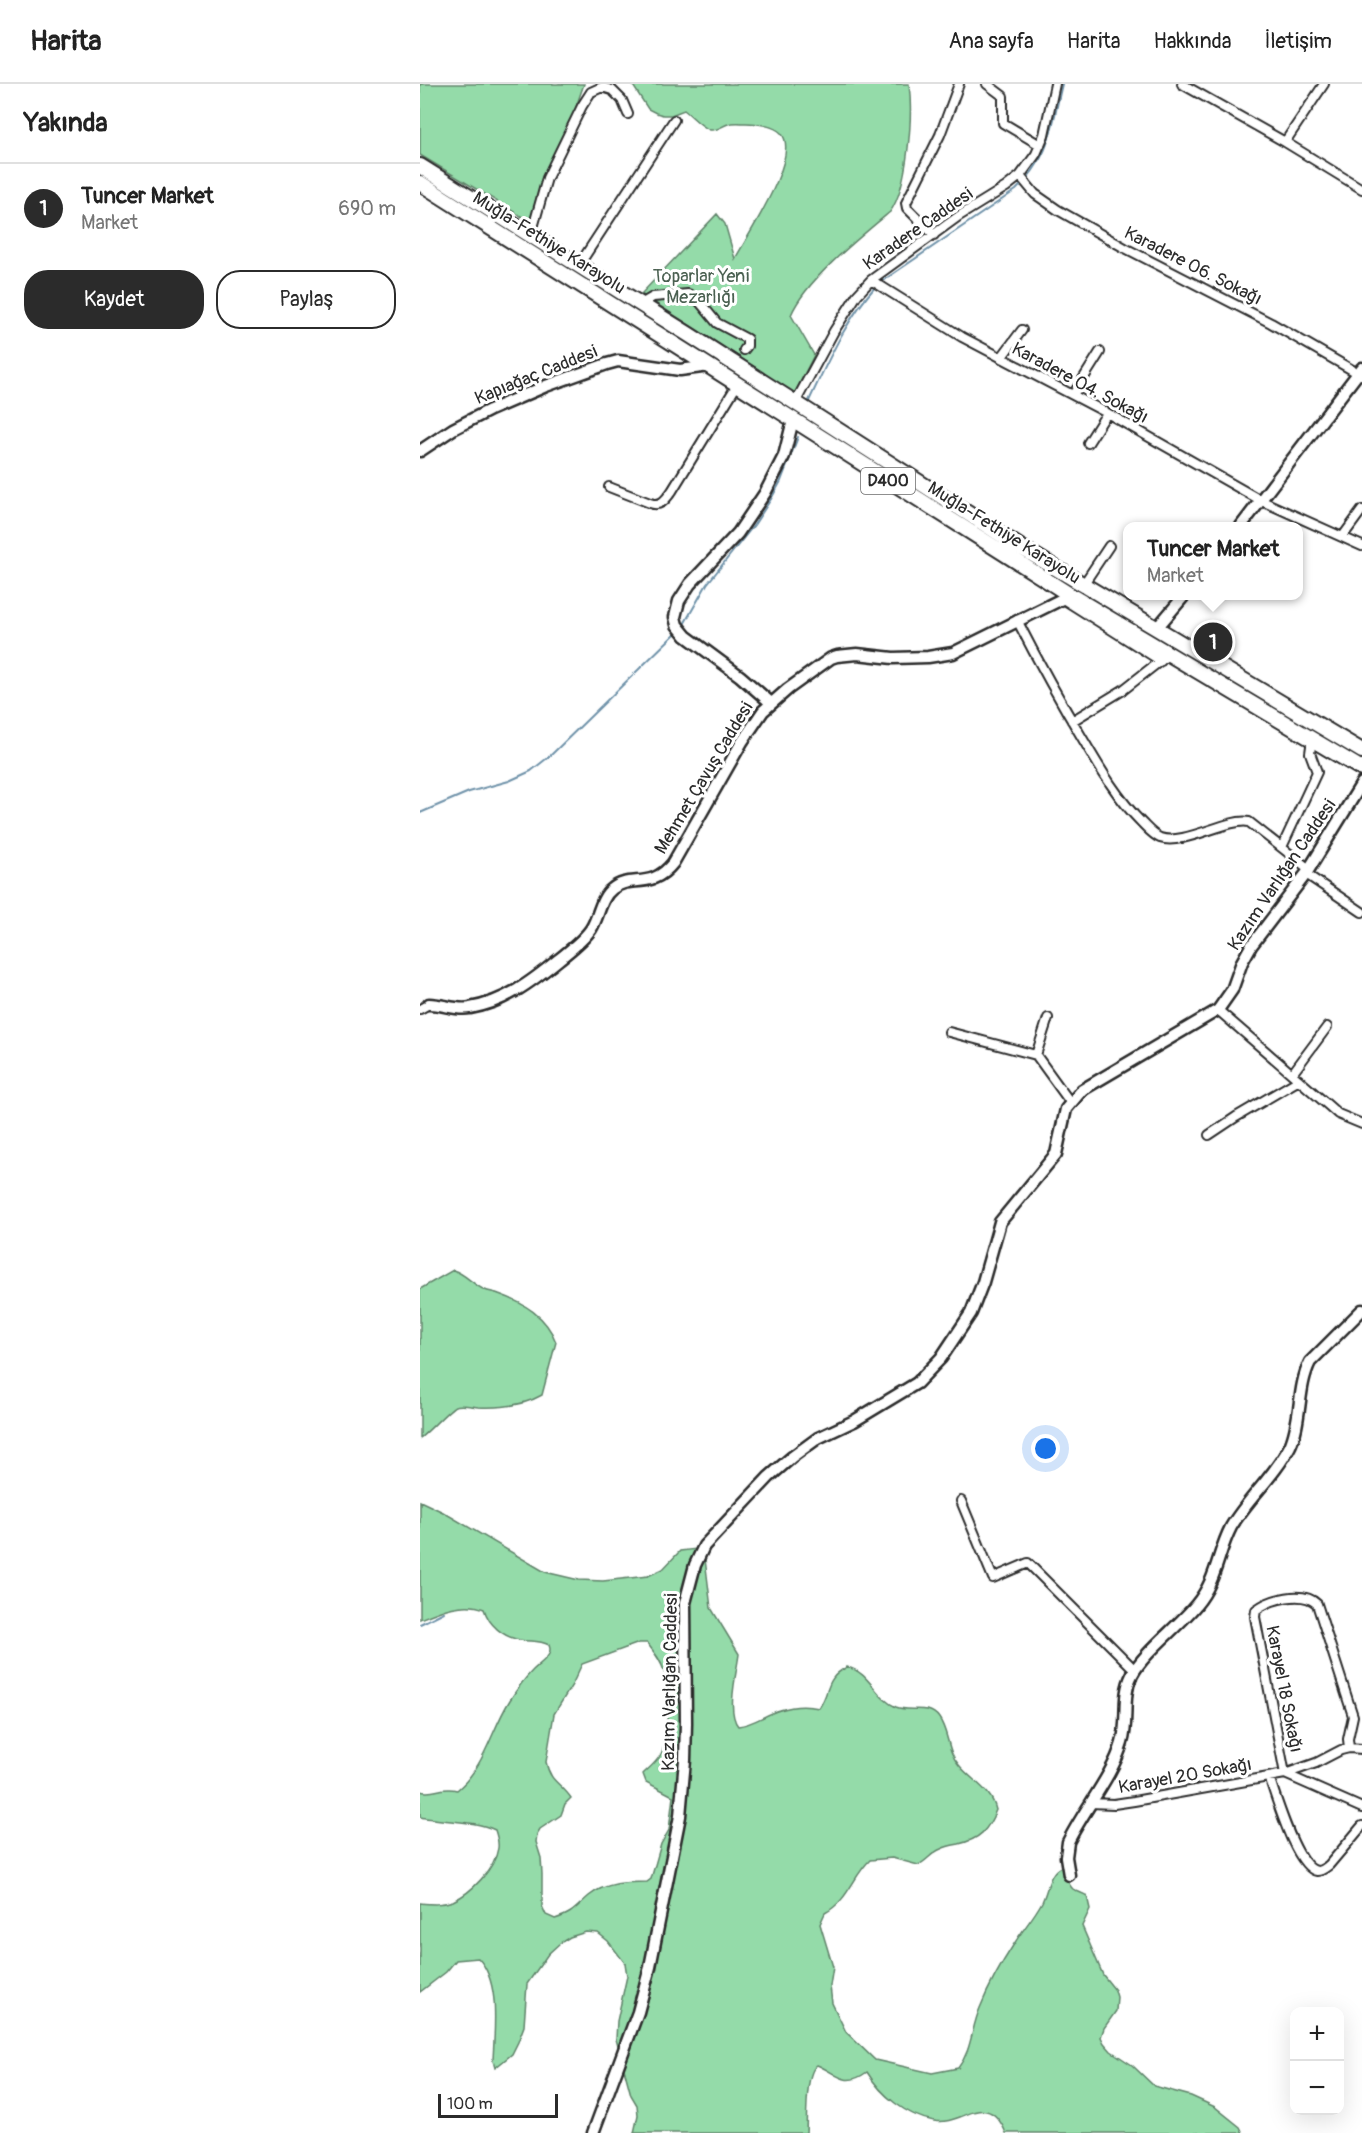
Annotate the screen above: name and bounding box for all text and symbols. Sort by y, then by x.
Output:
text: Harita [30,24,101,59]
text: Ana sayfa [948,28,1034,55]
text: Harita [1067,28,1120,55]
text: Hakkında [1153,28,1232,55]
text: İletişim [1265,28,1332,55]
text: Yakında [24,107,108,139]
text: Tuncer Market [81,182,214,210]
street label: Karadere Caddesi [859,183,977,275]
street label: Muğla-Fethiye Karayolu [468,187,630,299]
text: 1 [40,196,47,221]
text: 690 m [338,196,396,221]
text: Market [81,210,138,235]
street label: Karadere 06. Sokağı [1120,221,1266,311]
park label: Toparlar Yeni Mezarlığı [653,265,749,309]
button: Kaydet [24,270,204,329]
button: Paylaş [216,270,396,329]
street label: Karadere 04. Sokağı [1008,337,1152,429]
street label: Kapıağaç Caddesi [471,340,601,410]
road number: D400 [861,468,915,494]
street label: Muğla-Fethiye Karayolu [923,477,1085,589]
popup [1123,522,1303,600]
text: Tuncer Market [1147,535,1279,563]
text: Market [1147,563,1204,588]
pin: 1 [1194,620,1232,664]
street label: Mehmet Çavuş Caddesi [649,698,759,858]
street label: Kazım Varlığan Caddesi [1223,795,1341,955]
your location [1031,1434,1060,1463]
street label: Kazım Varlığan Caddesi [657,1593,683,1771]
street label: Karayel 18 Sokağı [1260,1624,1308,1754]
street label: Karayel 20 Sokağı [1116,1753,1254,1799]
map controls [1290,2007,1344,2115]
button: + [1290,2007,1344,2061]
button: − [1290,2061,1344,2115]
scale bar [438,2091,558,2118]
text: 100 m [447,2094,493,2114]

